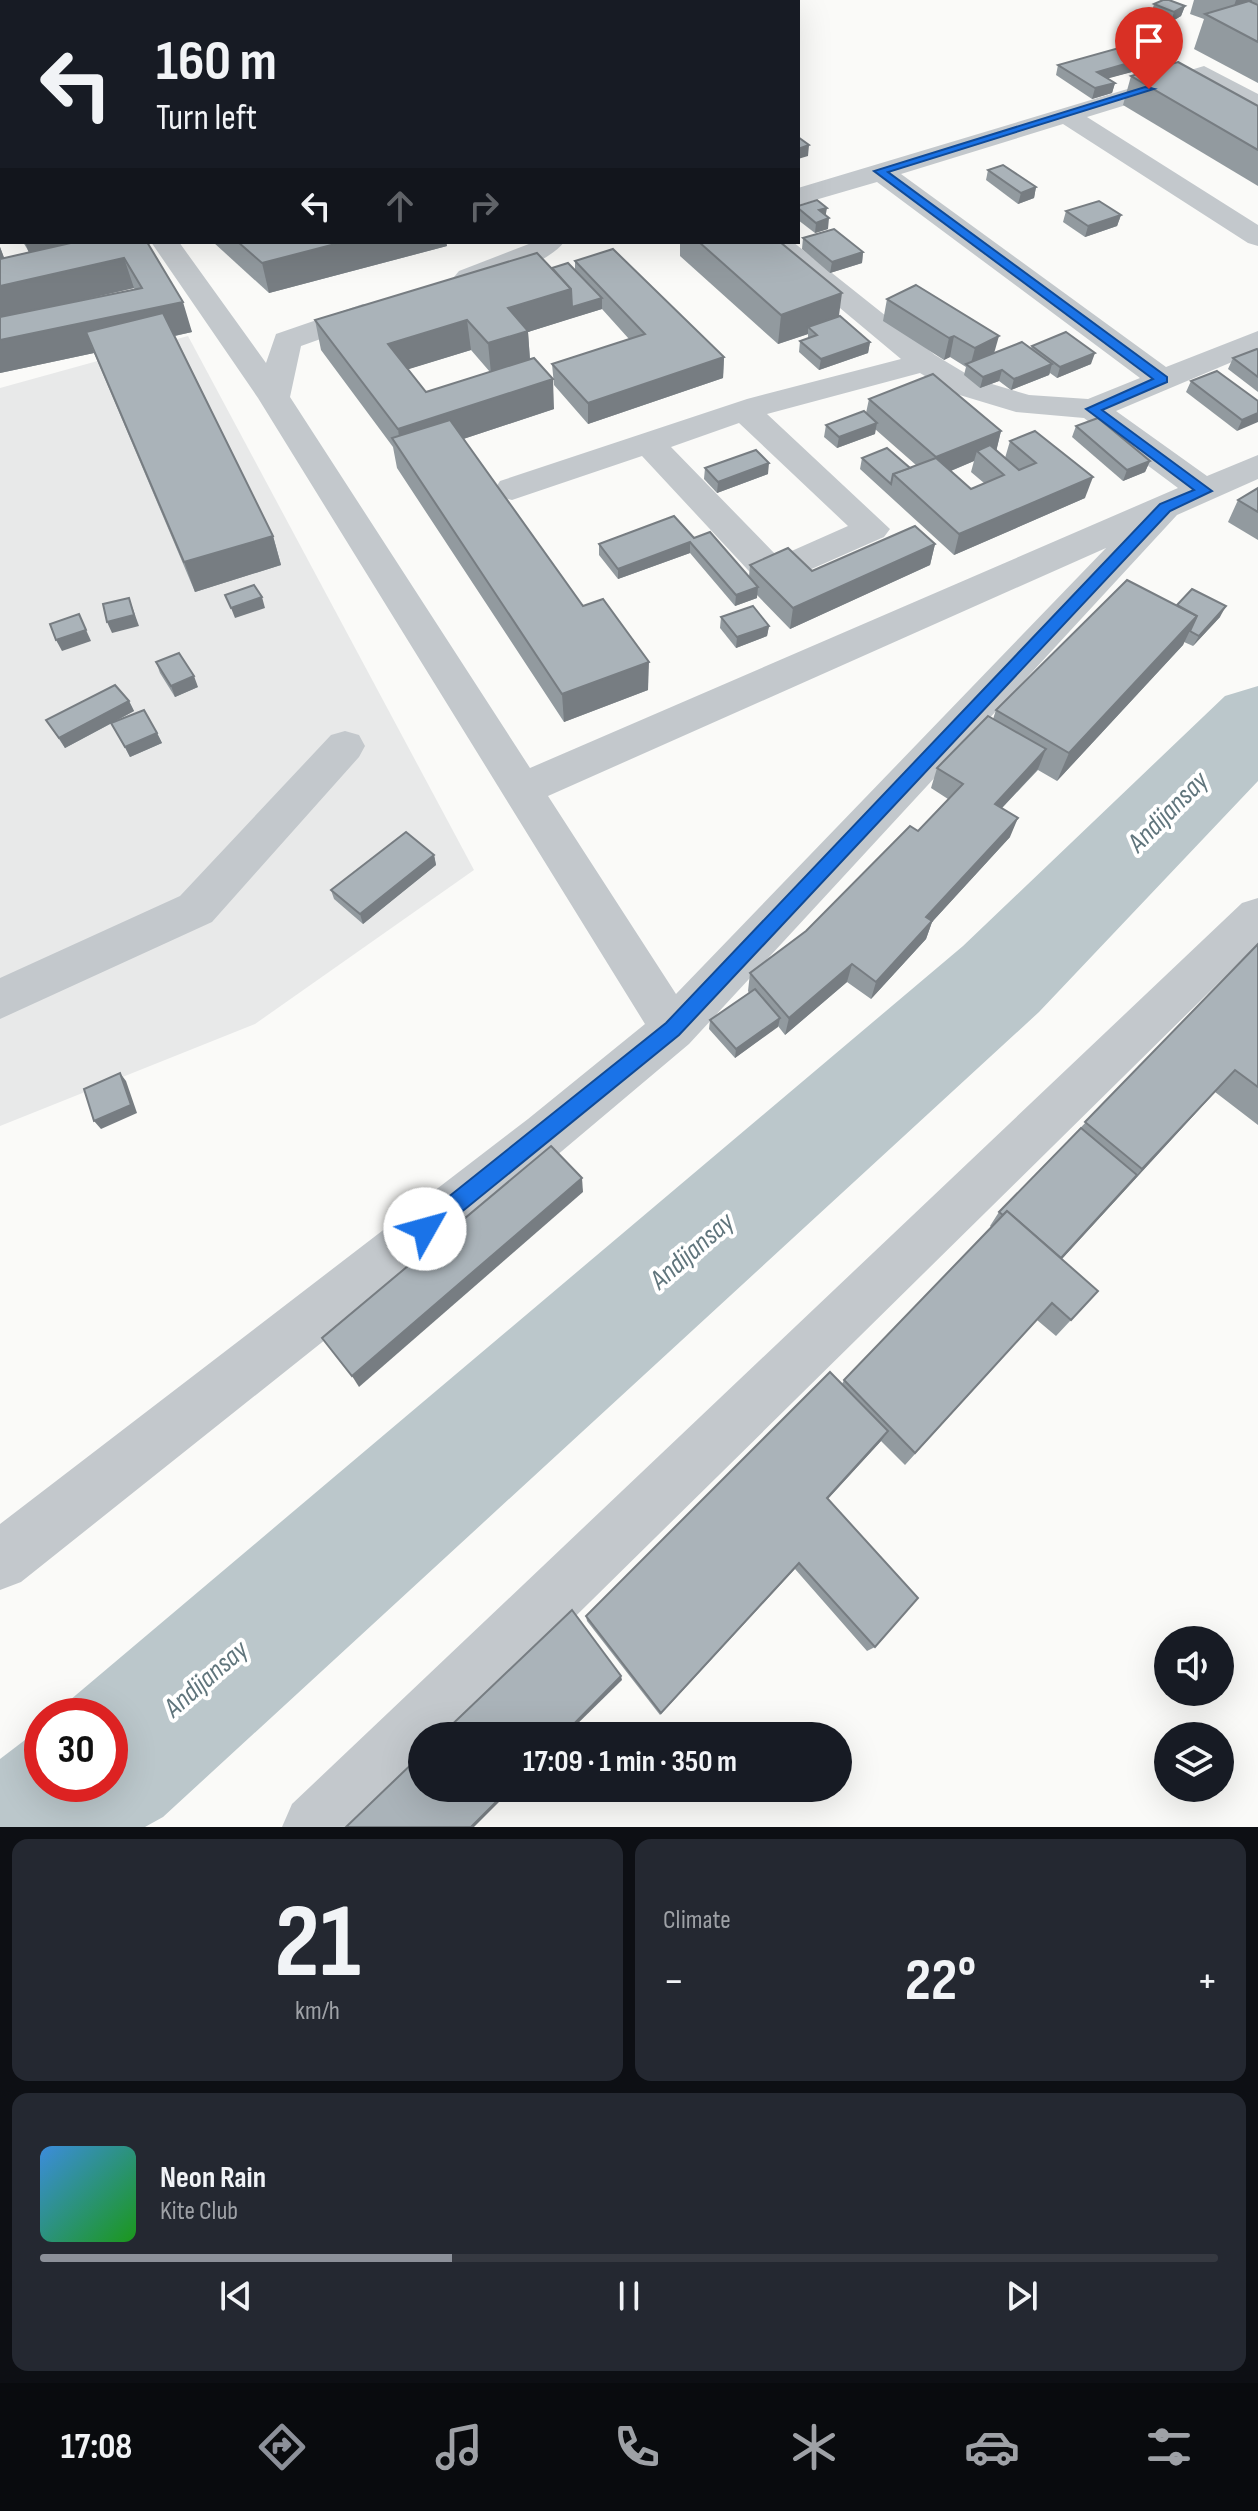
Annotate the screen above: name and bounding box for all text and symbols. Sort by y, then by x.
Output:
pin [1115,7,1183,89]
icon: arrive [1127,19,1171,63]
text: 160 m [156,29,277,96]
icon: left [24,32,128,136]
text: Turn left [156,97,257,140]
icon: left [294,184,338,228]
icon: ahead [378,184,422,228]
icon: right [462,184,506,228]
water label: Andijansay [1120,764,1216,860]
position arrow [383,1187,467,1271]
water label: Andijansay [643,1205,742,1297]
map controls [1154,1626,1234,1802]
button: sound [1154,1626,1234,1706]
water label: Andijansay [157,1633,256,1725]
speed limit sign: 30 [24,1698,128,1802]
button: layers [1154,1722,1234,1802]
text: 17:09 · 1 min · 350 m [523,1744,737,1780]
text: 21 [274,1881,361,2006]
text: Climate [663,1905,731,1936]
text: 22° [905,1945,976,2017]
text: − [663,1955,685,2008]
text: + [1196,1955,1218,2008]
text: km/h [295,1996,340,2027]
text: Neon Rain [160,2160,266,2196]
text: Kite Club [160,2196,238,2227]
icon: previous [214,2274,258,2318]
icon: pause [607,2274,651,2318]
icon: next [1000,2274,1044,2318]
icon: directions [254,2419,310,2475]
icon: music [431,2419,487,2475]
icon: phone [609,2419,665,2475]
icon: climate [786,2419,842,2475]
icon: car [964,2419,1020,2475]
icon: filters [1141,2419,1197,2475]
text: 17:08 [61,2426,132,2469]

